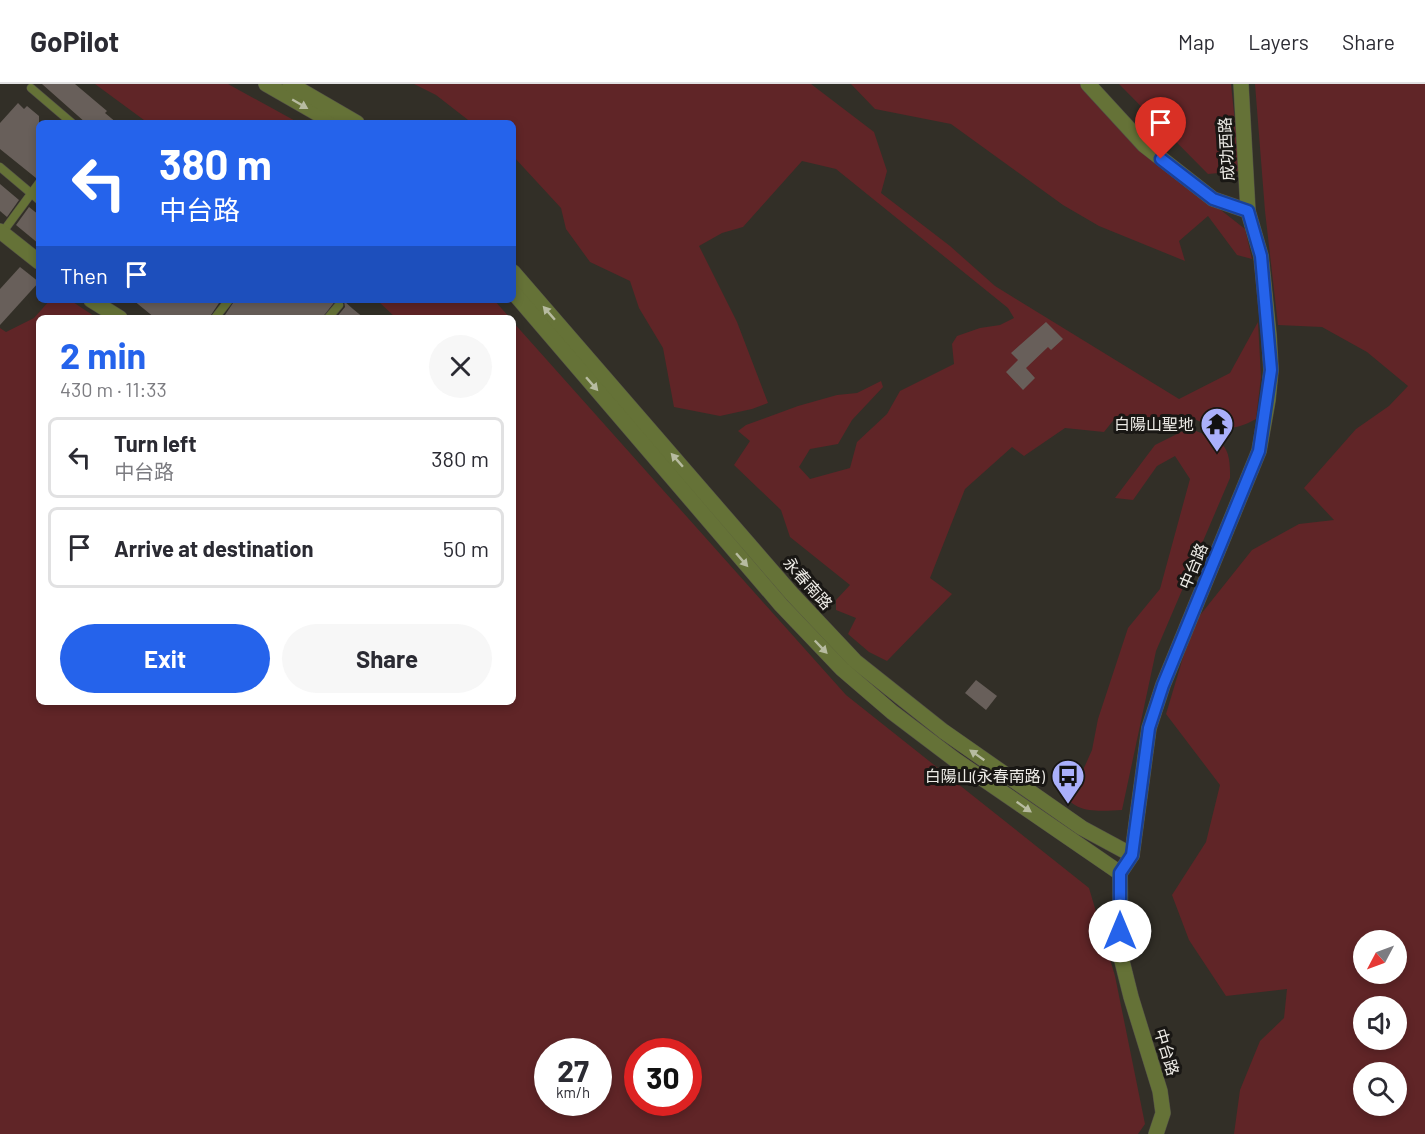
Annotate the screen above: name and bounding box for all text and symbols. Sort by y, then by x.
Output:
text: GoPilot [30,24,119,58]
text: Map [1178,29,1215,54]
text: Layers [1248,29,1309,54]
text: Share [1342,29,1395,54]
pin [1135,97,1186,159]
one-way arrow [292,98,308,109]
icon: arrive [1144,106,1177,139]
street label: 成功西路 [1214,117,1237,181]
text: 380 m [159,138,272,188]
icon: left [60,144,138,222]
text: 中台路 [159,193,240,225]
icon: arrive [120,258,153,291]
text: Then [60,262,108,288]
one-way arrow [543,306,556,321]
text: 2 min [60,333,146,376]
button: close [429,335,492,398]
one-way arrow [585,376,598,391]
text: 430 m · 11:33 [60,377,167,401]
temple icon: 白陽山聖地 [1199,406,1235,453]
place label: 白陽山聖地 [1114,414,1194,433]
text: Turn left [114,430,197,456]
icon: left [63,441,96,474]
text: 380 m [431,445,489,471]
one-way arrow [671,453,684,468]
text: 中台路 [114,459,174,483]
icon: arrive [63,531,96,564]
text: Arrive at destination [114,535,313,561]
text: 50 m [443,535,489,561]
street label: 中台路 [1174,540,1211,592]
one-way arrow [735,552,748,567]
street label: 永春南路 [780,553,837,613]
button: Exit [60,624,270,693]
button: Share [282,624,492,693]
one-way arrow [814,640,828,654]
one-way arrow [969,749,985,761]
bus stop icon: 白陽山(永春南路) [1050,758,1086,805]
place label: 白陽山(永春南路) [925,766,1046,785]
one-way arrow [1015,801,1031,813]
position arrow [1088,899,1152,963]
north arrow [1353,930,1407,984]
map controls [1353,930,1407,1116]
button: sound [1353,996,1407,1050]
street label: 中台路 [1151,1026,1184,1078]
speed limit sign: 30 [624,1038,702,1116]
text: 27 [557,1052,589,1088]
button: search [1353,1062,1407,1116]
text: km/h [556,1083,590,1101]

